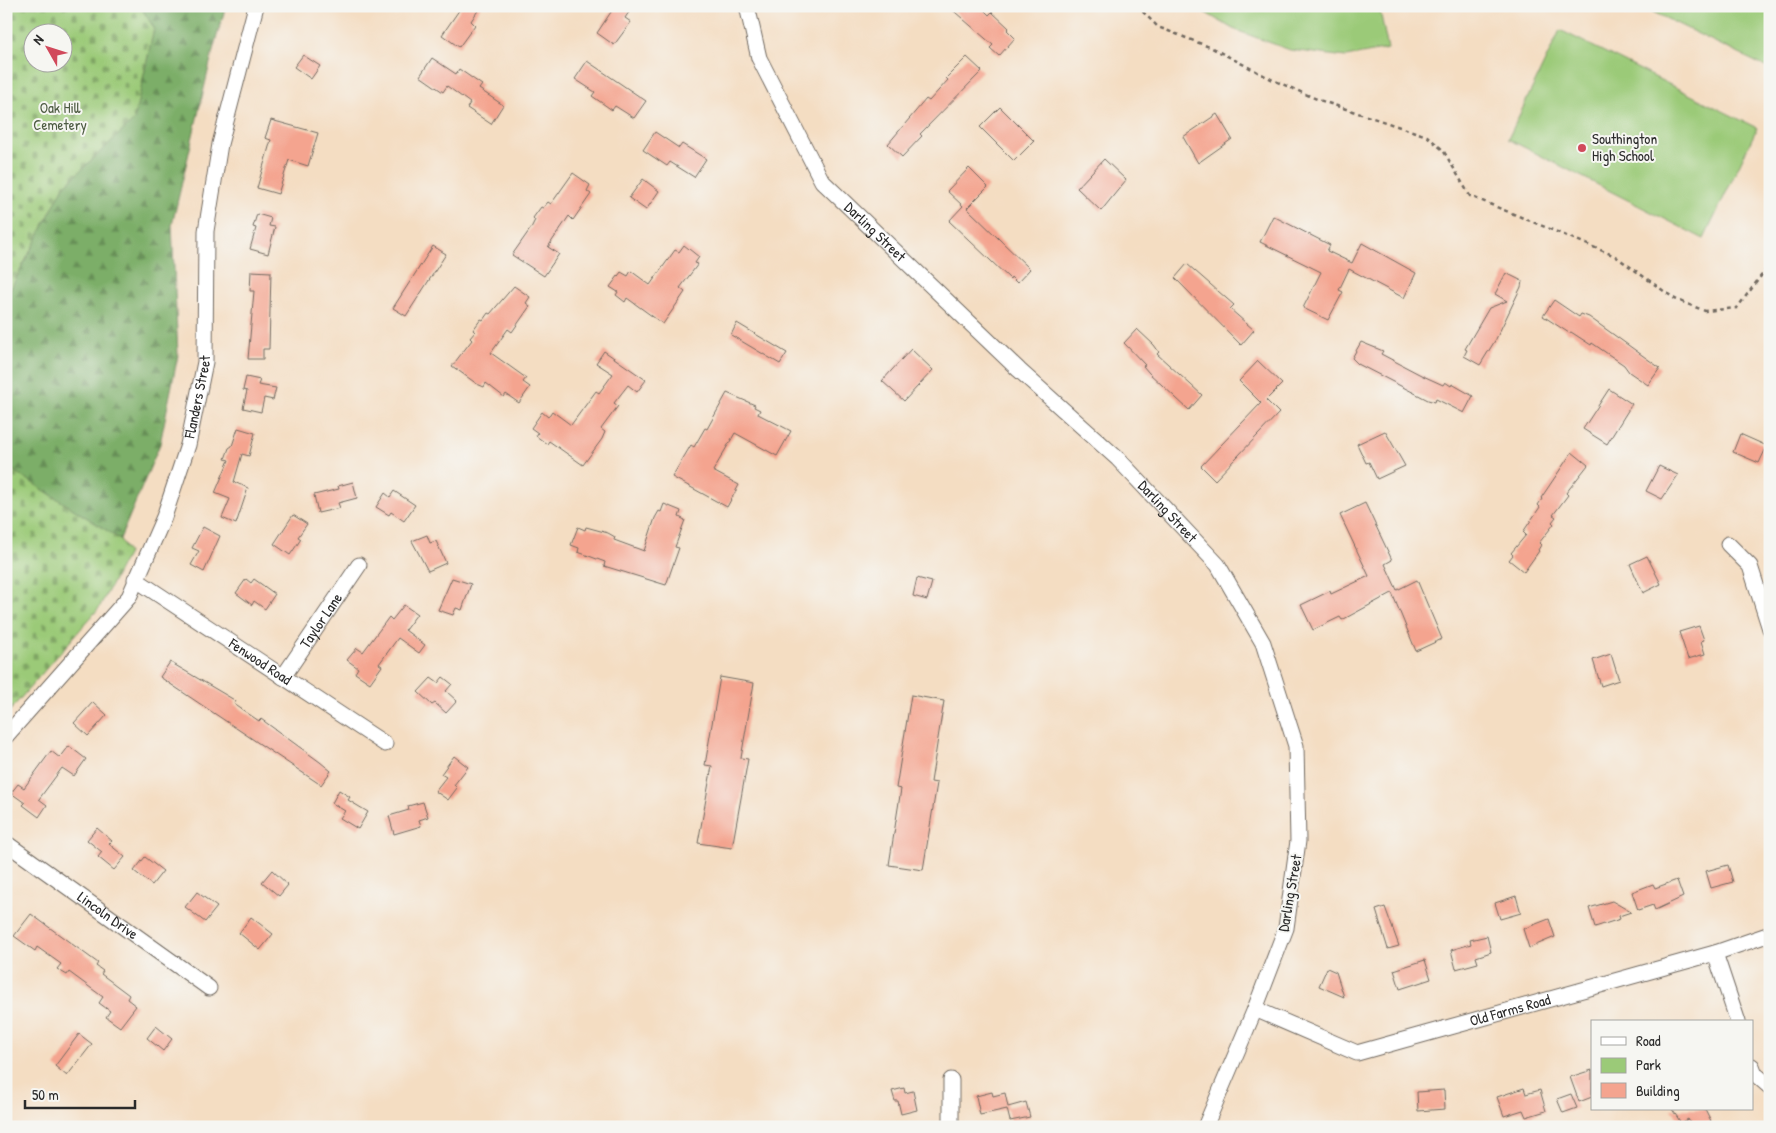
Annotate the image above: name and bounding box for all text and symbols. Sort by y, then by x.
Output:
north arrow [22,22,72,72]
text: N [28,30,48,48]
park label: Oak Hill Cemetery [33,97,87,135]
place label: Southington High School [1592,128,1657,166]
marker: Southington High School [1576,142,1588,154]
street label: Darling Street [840,197,911,267]
street label: Flanders Street [178,355,215,441]
street label: Darling Street [1134,476,1203,547]
street label: Taylor Lane [294,589,347,652]
street label: Fenwood Road [224,632,296,690]
street label: Darling Street [1272,852,1307,933]
street label: Lincoln Drive [73,886,143,944]
street label: Old Farms Road [1467,988,1553,1031]
legend [1591,1020,1754,1110]
text: Road [1636,1030,1661,1051]
text: Park [1636,1054,1661,1075]
scale bar [25,1078,135,1110]
text: Building [1636,1080,1680,1101]
text: 50 m [32,1084,59,1105]

